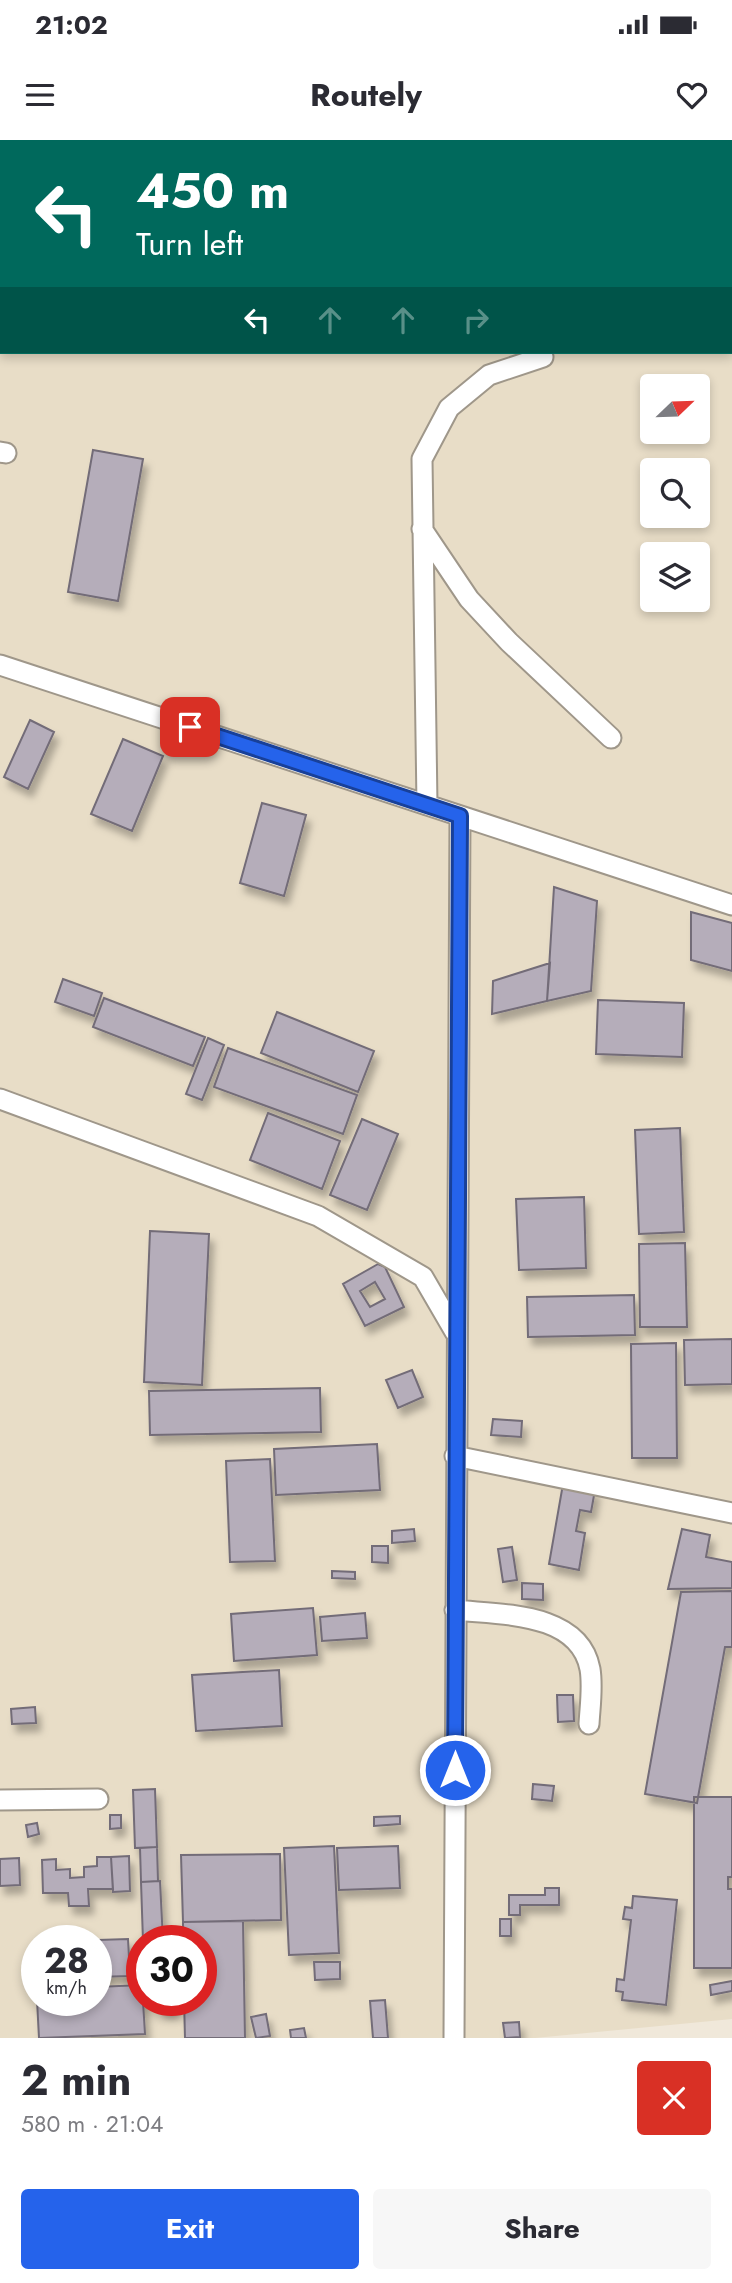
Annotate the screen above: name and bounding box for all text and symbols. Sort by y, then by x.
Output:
text: 21:02 [35,6,108,44]
text: Routely [310,72,422,118]
icon: menu [21,76,59,114]
icon: heart [673,76,711,114]
text: 450 m [136,156,289,226]
icon: left [21,168,112,259]
text: Turn left [136,221,243,267]
icon: left [238,301,276,339]
icon: ahead [311,301,349,339]
icon: ahead [384,301,422,339]
icon: right [457,301,495,339]
north arrow [640,374,710,444]
map controls [640,374,710,612]
button: search [640,458,710,528]
button: layers [640,542,710,612]
pin [160,697,220,757]
icon: arrive [171,708,209,746]
position arrow [418,1733,492,1807]
speed limit sign: 30 [126,1925,217,2016]
text: 28 [44,1936,89,1986]
text: km/h [46,1975,87,2001]
text: 2 min [21,2050,131,2111]
button: close [637,2061,711,2135]
text: 580 m · 21:04 [21,2107,163,2141]
button: Exit [21,2189,359,2269]
button: Share [373,2189,711,2269]

